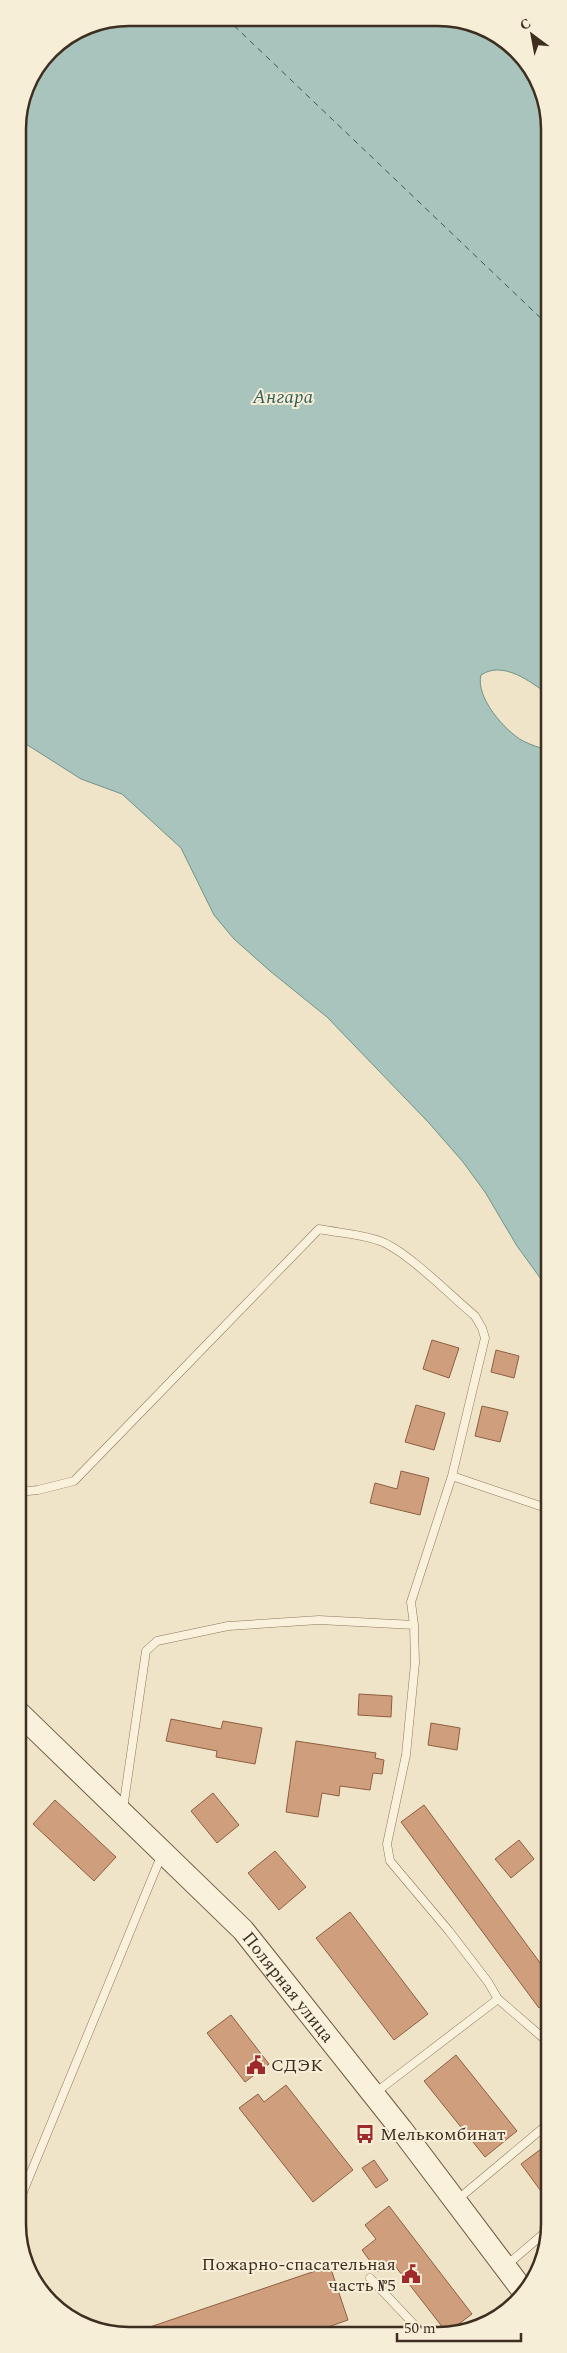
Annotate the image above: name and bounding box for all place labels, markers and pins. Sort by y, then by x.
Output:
place label: СДЭК [271,2052,323,2079]
public building icon: СДЭК [245,2054,267,2076]
place label: Мелькомбинат [380,2121,506,2148]
bus stop icon: Мелькомбинат [354,2123,376,2145]
place label: Пожарно-спасательная часть №5 [202,2251,396,2299]
public building icon: Пожарно-спасательная часть №5 [400,2263,422,2285]

